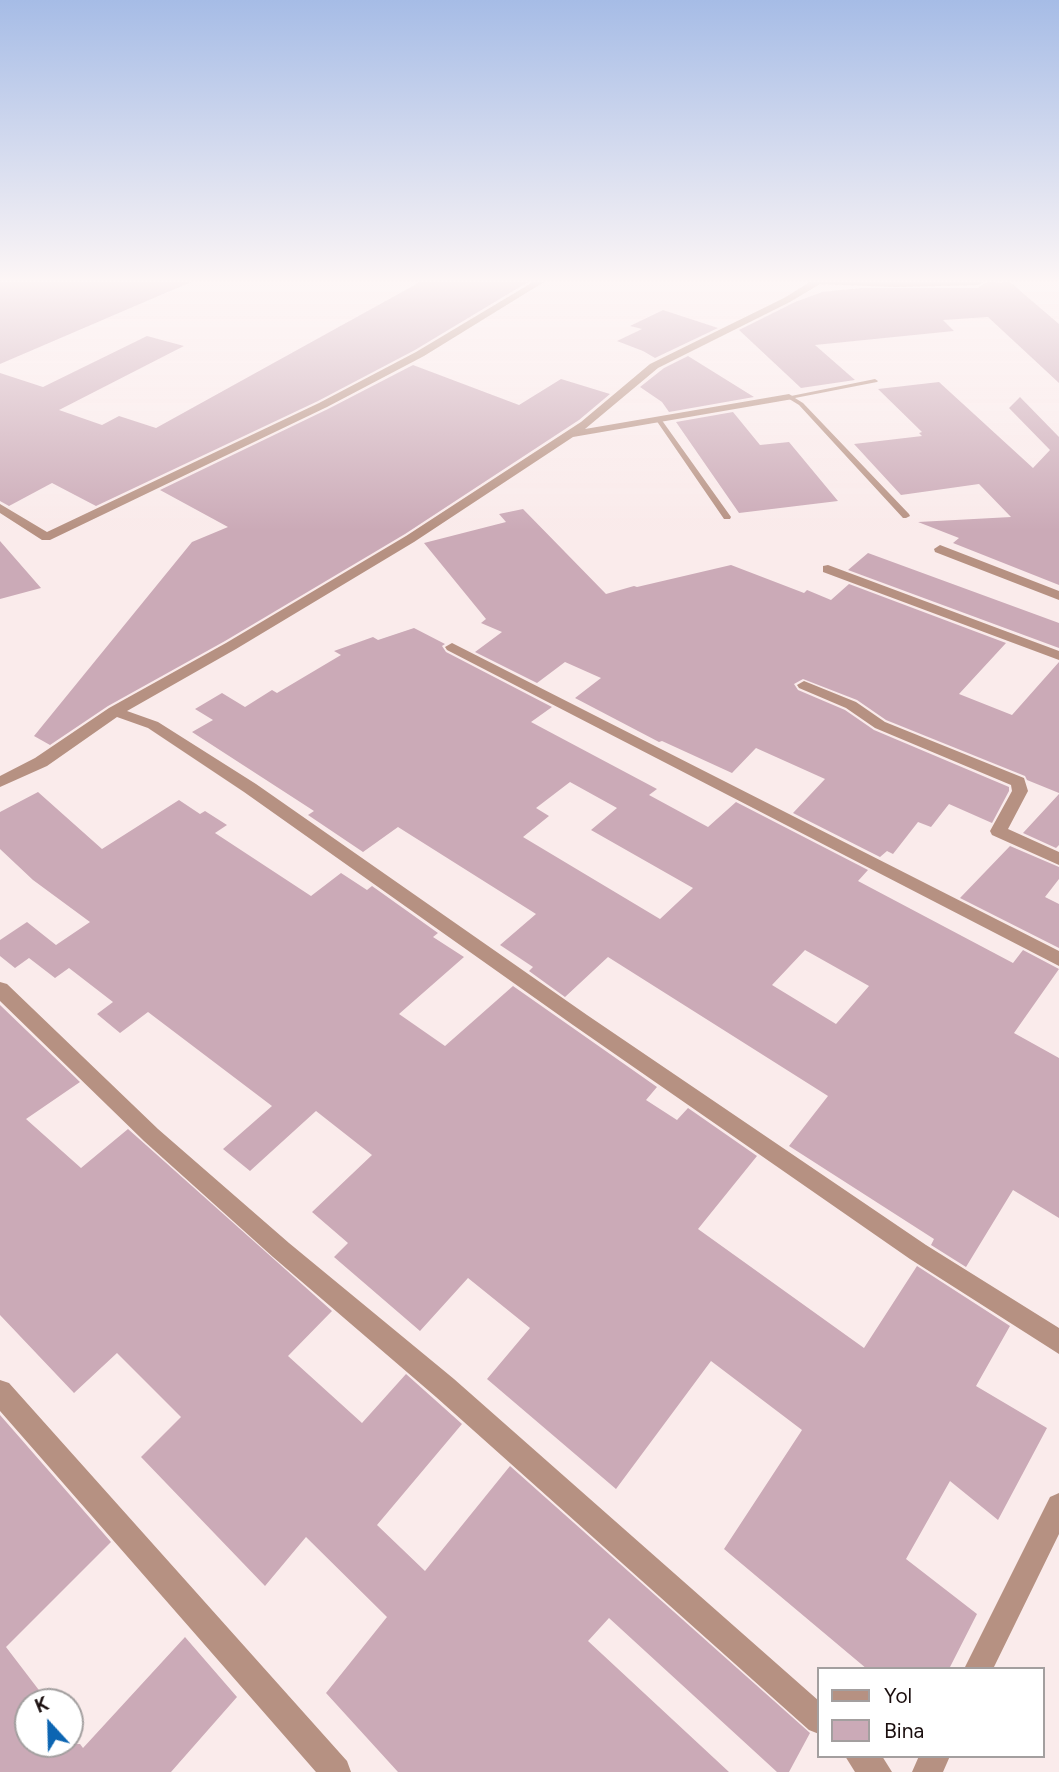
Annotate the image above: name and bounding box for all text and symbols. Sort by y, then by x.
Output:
legend [818,1667,1045,1758]
text: Yol [884,1683,912,1708]
north arrow [14,1688,84,1758]
text: K [32,1692,52,1718]
text: Bina [884,1718,924,1743]

